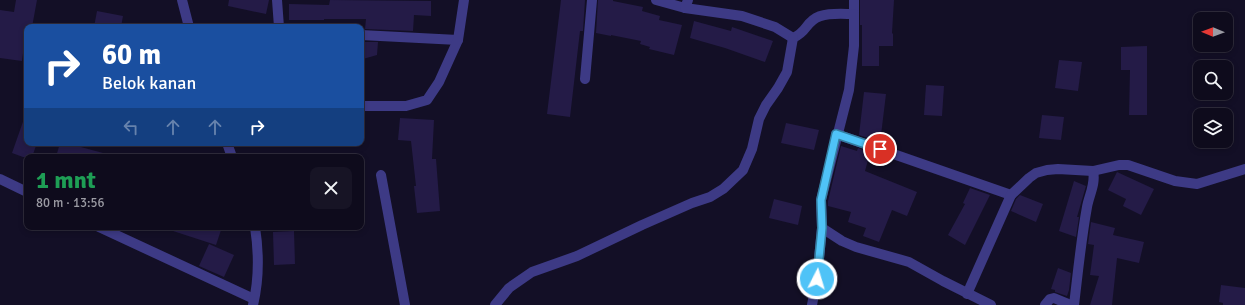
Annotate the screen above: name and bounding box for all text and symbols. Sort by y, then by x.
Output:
north arrow [1193,12,1233,52]
map controls [1193,12,1233,148]
text: 60 m [102,38,161,72]
icon: right [36,40,88,92]
button: search [1193,60,1233,100]
text: Belok kanan [102,72,196,94]
button: layers [1193,108,1233,148]
icon: left [120,116,142,138]
icon: ahead [162,116,184,138]
icon: ahead [204,116,226,138]
icon: right [246,116,268,138]
pin [863,132,897,166]
icon: arrive [869,138,891,160]
text: 1 mnt [36,165,96,195]
button: close [310,167,352,209]
text: 80 m · 13:56 [36,195,105,211]
position arrow [796,258,838,300]

